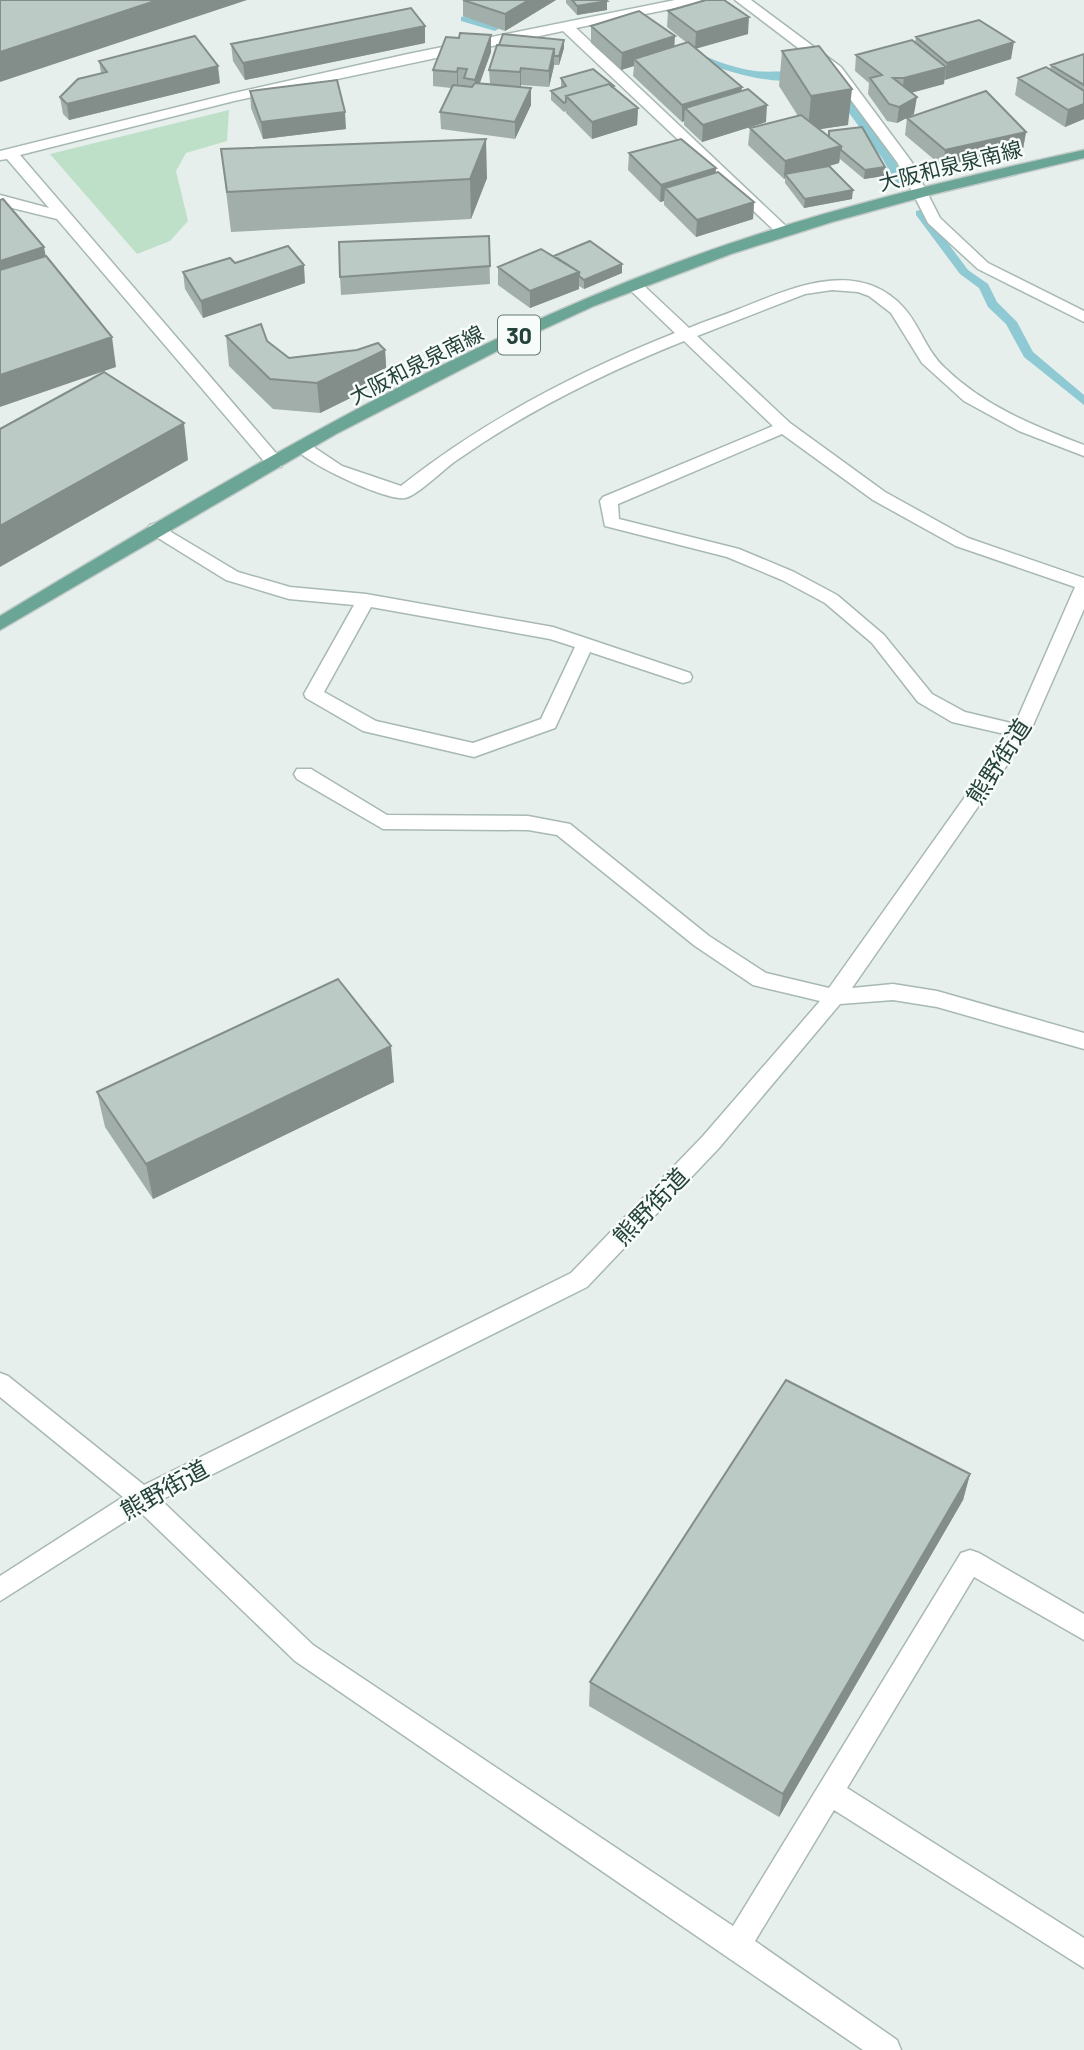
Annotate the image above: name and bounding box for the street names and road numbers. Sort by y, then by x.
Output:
street label: 大阪和泉泉南線 [876,135,1024,195]
road number: 30 [498,316,540,354]
street label: 大阪和泉泉南線 [345,319,487,409]
street label: 熊野街道 [960,713,1036,809]
street label: 熊野街道 [606,1161,694,1251]
street label: 熊野街道 [115,1453,213,1525]

